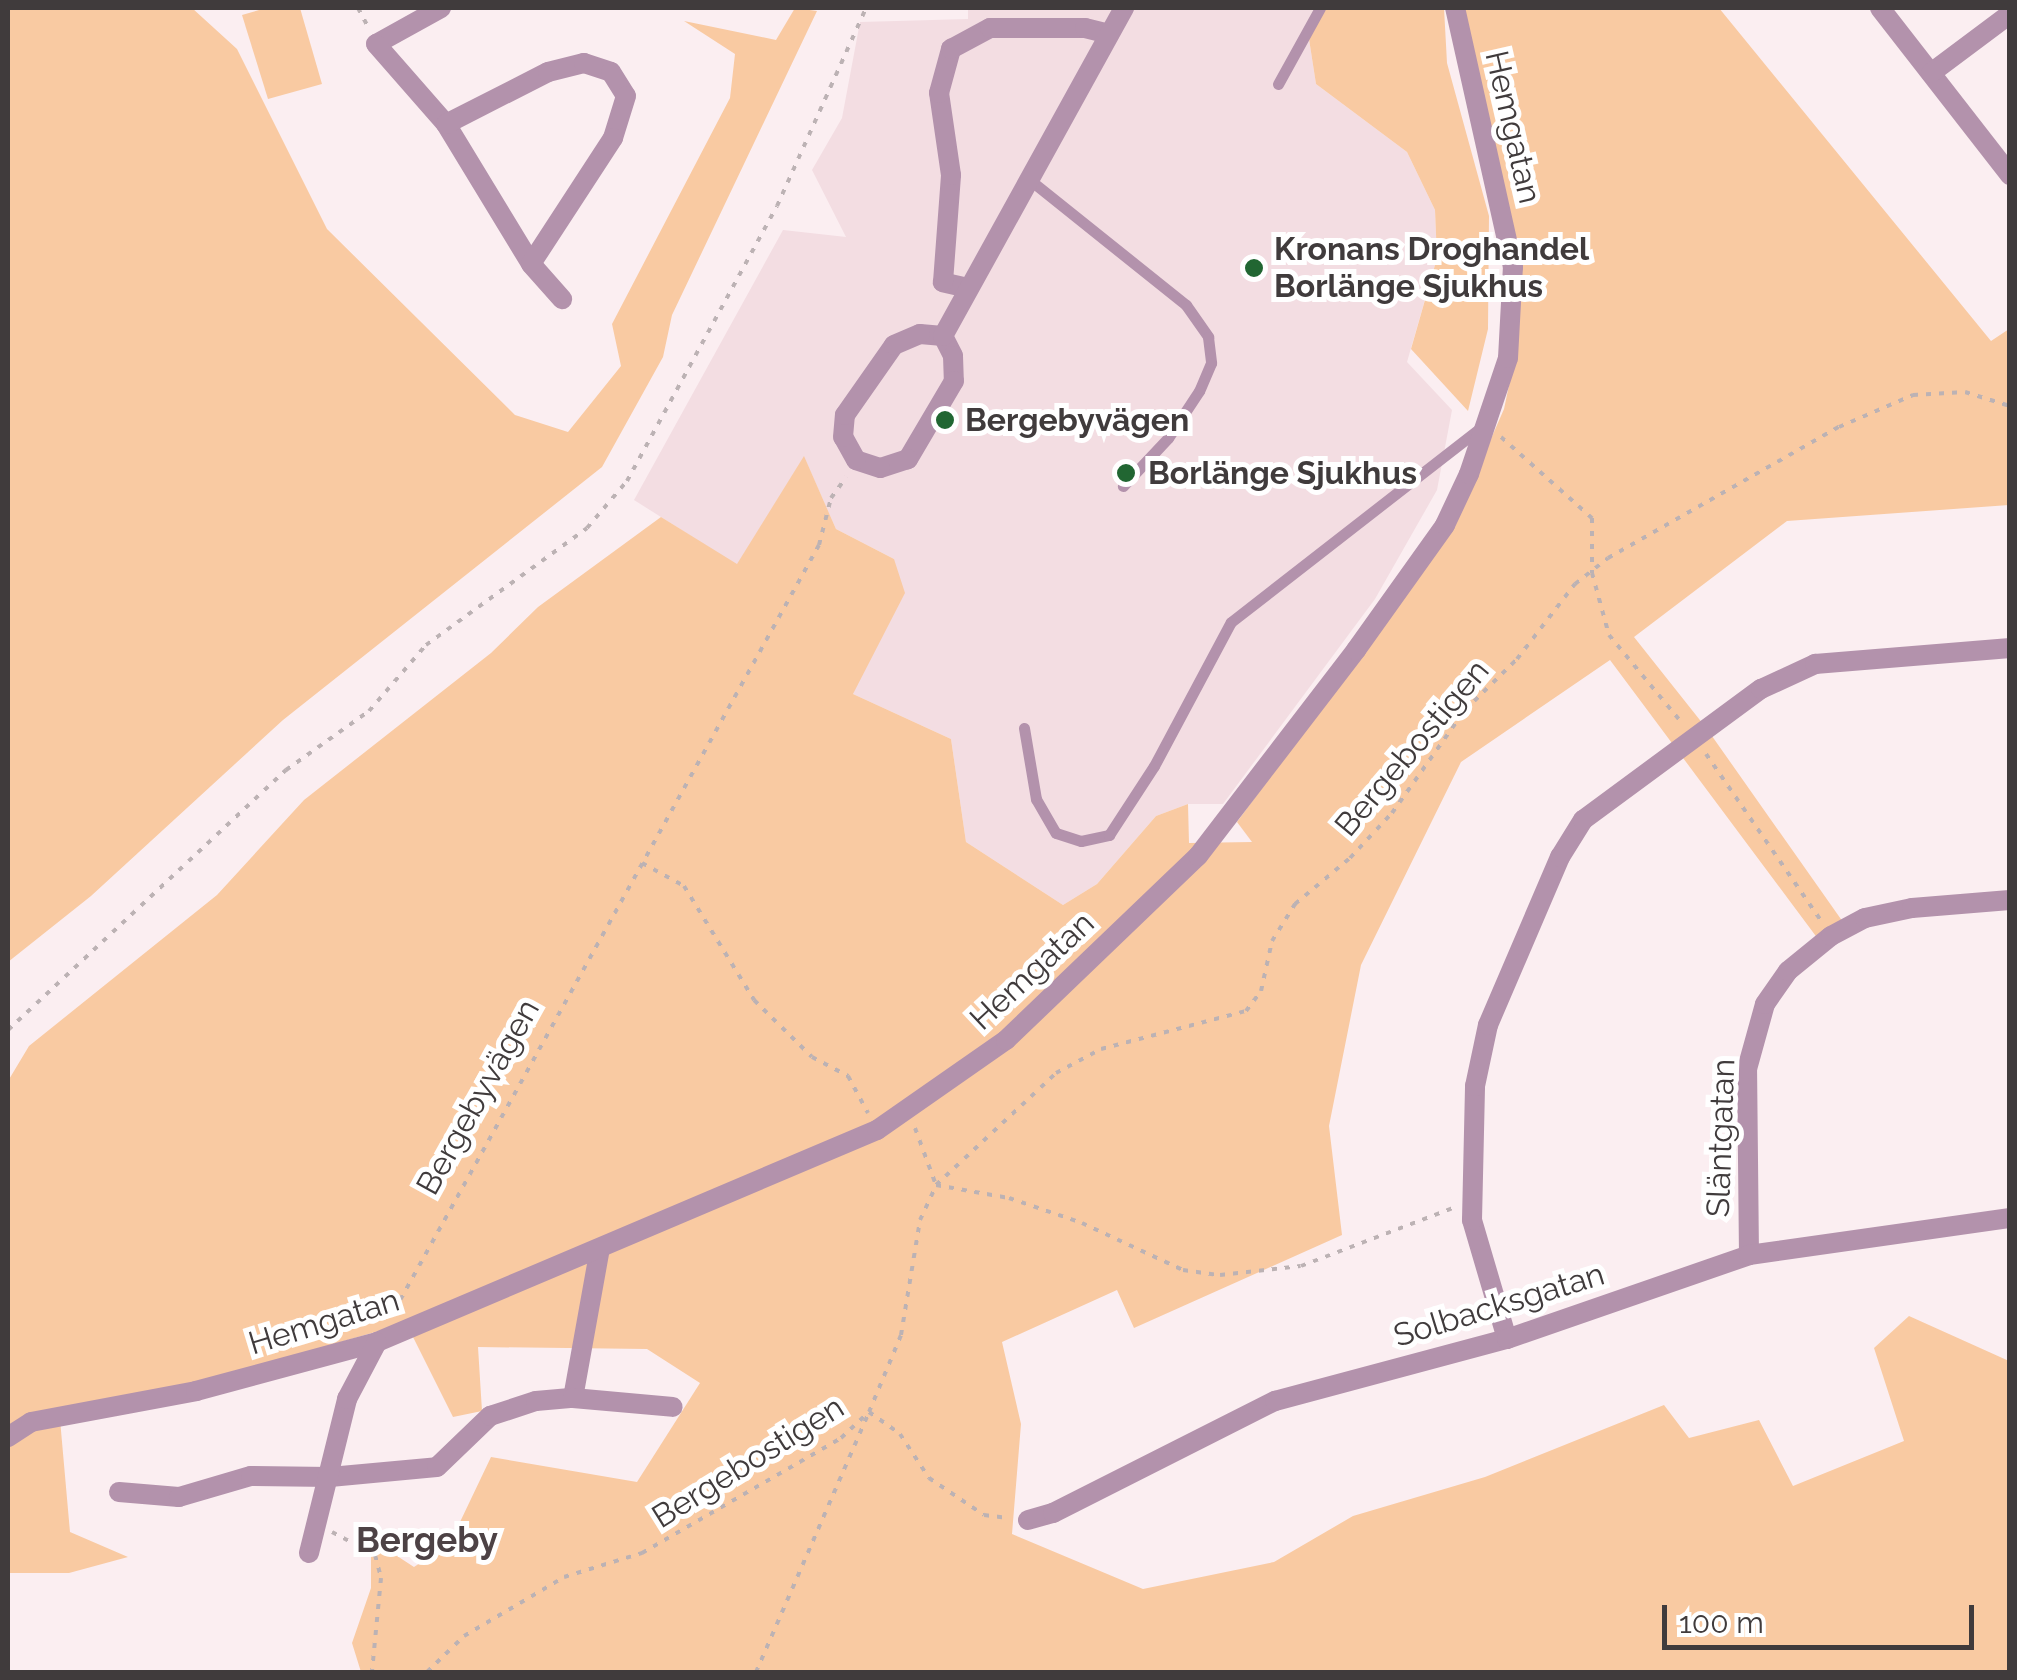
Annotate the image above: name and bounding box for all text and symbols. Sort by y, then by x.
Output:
street label: Hemgatan [1477,47,1549,207]
place label: Kronans Droghandel Borlänge Sjukhus [1274,231,1589,306]
marker: Kronans Droghandel Borlänge Sjukhus [1243,257,1265,279]
place label: Bergebyvägen [965,401,1189,439]
marker: Bergebyvägen [934,409,956,431]
place label: Borlänge Sjukhus [1148,454,1417,492]
marker: Borlänge Sjukhus [1113,460,1139,486]
street label: Bergebostigen [1327,652,1497,844]
street label: Hemgatan [962,904,1102,1038]
street label: Bergebyvägen [409,993,547,1201]
street label: Släntgatan [1699,1058,1743,1218]
street label: Solbacksgatan [1389,1255,1609,1355]
street label: Hemgatan [244,1281,404,1363]
street label: Bergebostigen [645,1388,851,1536]
district label: Bergeby [356,1519,498,1561]
scale bar [1667,1585,1980,1647]
text: 100 m [1679,1605,1764,1640]

